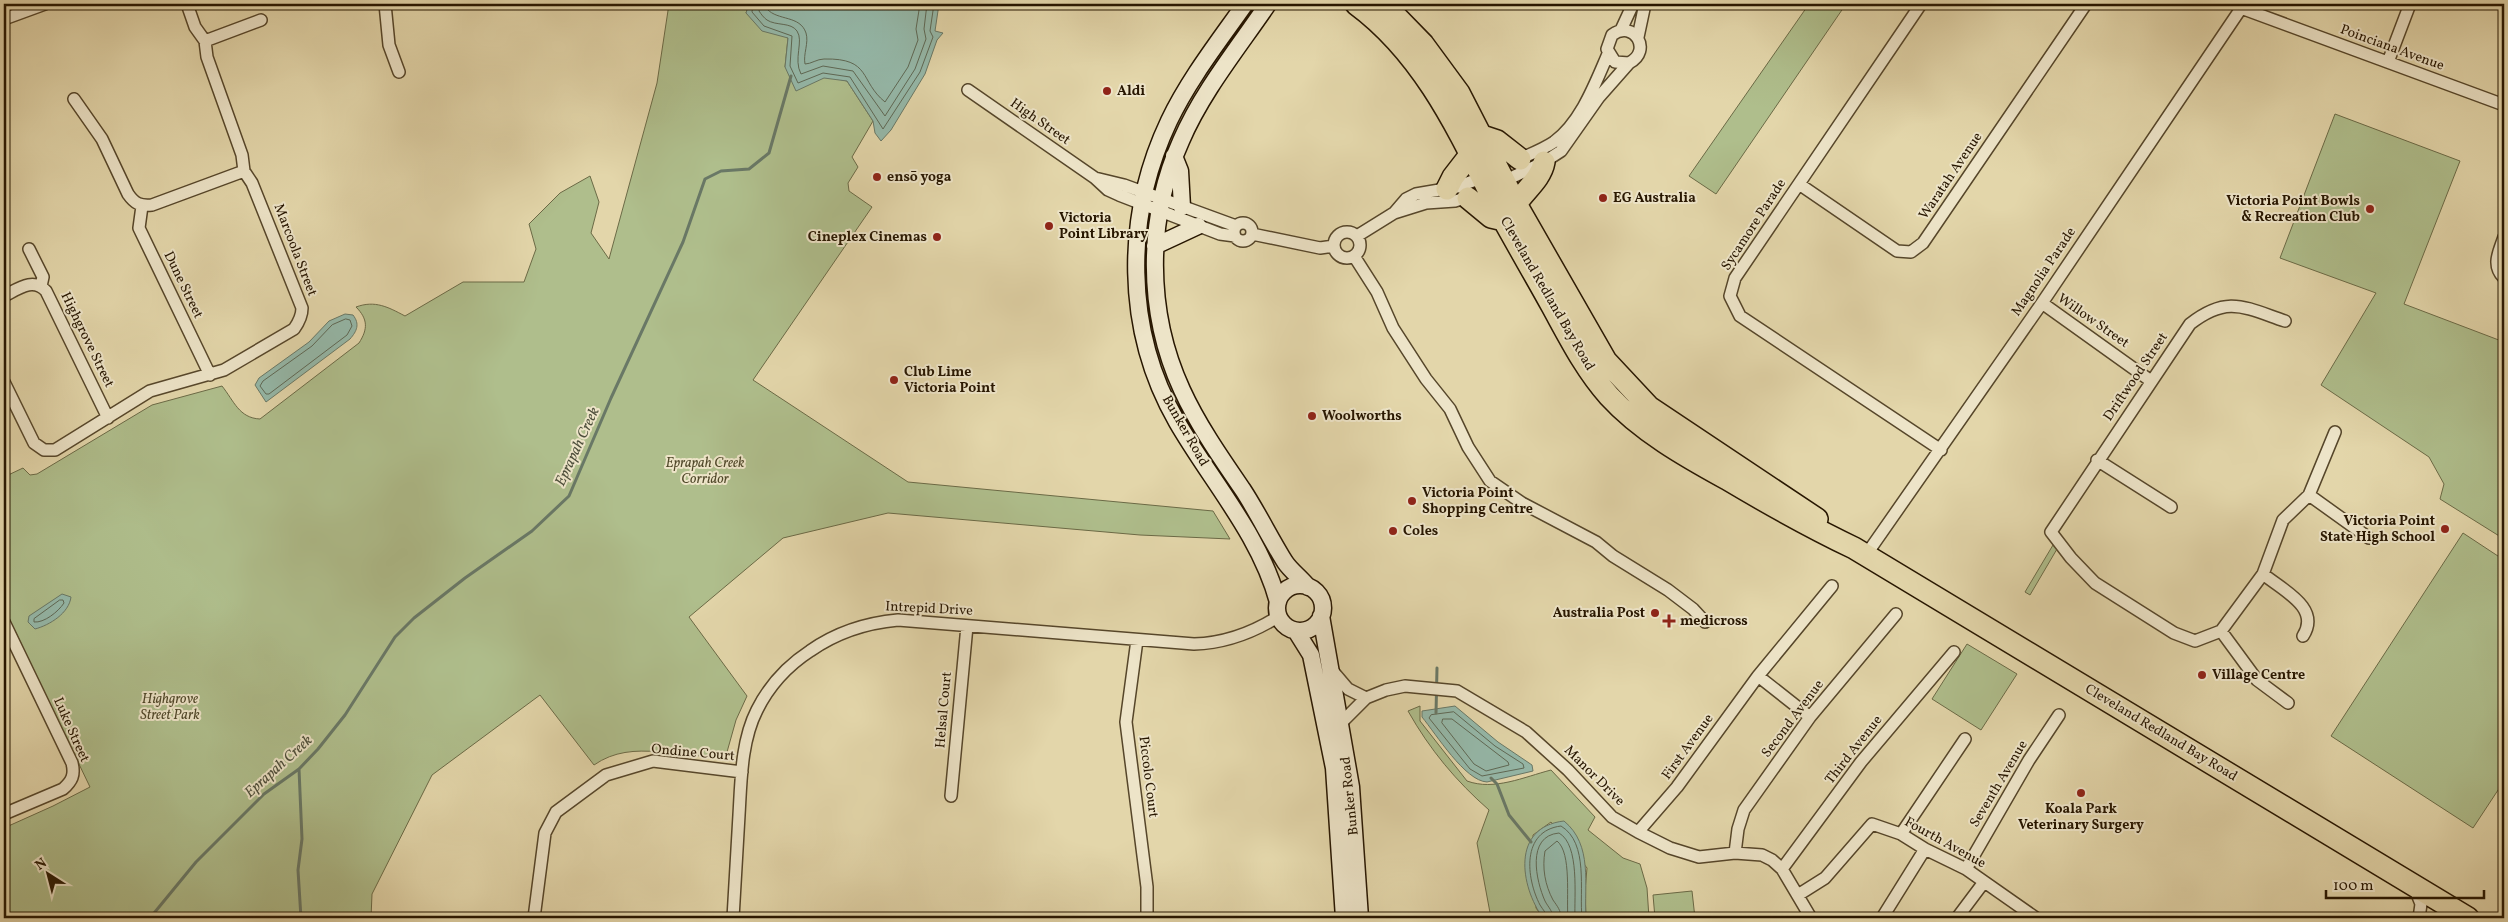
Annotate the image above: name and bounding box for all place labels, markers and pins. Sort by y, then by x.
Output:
place label: Aldi [1117,82,1145,101]
marker: Aldi [1101,85,1113,97]
place label: ensō yoga [887,168,952,187]
marker: ensō yoga [871,171,883,183]
place label: EG Australia [1613,189,1696,208]
marker: EG Australia [1597,192,1609,204]
place label: Victoria Point Bowls & Recreation Club [2226,192,2360,227]
marker: Victoria Point Bowls & Recreation Club [2364,203,2376,215]
place label: Victoria Point Library [1059,209,1148,244]
marker: Victoria Point Library [1043,220,1055,232]
place label: Cineplex Cinemas [808,228,927,247]
marker: Cineplex Cinemas [931,231,943,243]
place label: Club Lime Victoria Point [904,363,995,398]
marker: Club Lime Victoria Point [888,374,900,386]
place label: Woolworths [1322,407,1402,426]
marker: Woolworths [1306,410,1318,422]
place label: Victoria Point Shopping Centre [1422,484,1533,519]
marker: Victoria Point Shopping Centre [1406,495,1418,507]
place label: Victoria Point State High School [2320,512,2435,547]
place label: Coles [1403,522,1438,541]
marker: Victoria Point State High School [2439,523,2451,535]
marker: Coles [1387,525,1399,537]
place label: Australia Post [1553,604,1645,623]
marker: Australia Post [1649,607,1661,619]
place label: medicross [1680,612,1748,631]
marker: medicross [1662,614,1676,628]
place label: Village Centre [2212,666,2305,685]
marker: Village Centre [2196,669,2208,681]
marker: Koala Park Veterinary Surgery [2075,787,2087,799]
place label: Koala Park Veterinary Surgery [2018,800,2144,835]

